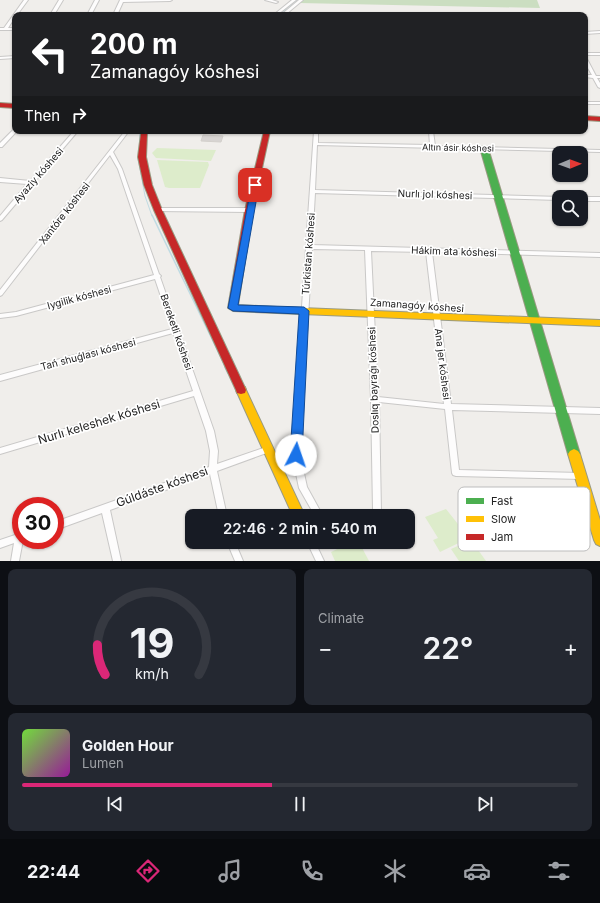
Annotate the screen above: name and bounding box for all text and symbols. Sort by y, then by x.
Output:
text: 200 m [90,27,178,61]
icon: left [24,28,76,80]
text: Zamanagóy kóshesi [90,61,259,82]
icon: right [68,104,90,126]
text: Then [24,106,60,125]
street label: Altın ásir kóshesi [422,141,494,154]
street label: Ayaziy kóshesi [11,145,65,205]
north arrow [552,146,588,182]
map controls [552,146,588,226]
pin [238,168,272,202]
icon: arrive [244,174,266,196]
street label: Xantóre kóshesi [36,180,92,246]
street label: Nurlı jol kóshesi [397,187,473,201]
button: search [552,190,588,226]
street label: Túrkistan kóshesi [299,212,317,296]
street label: Hákim ata kóshesi [411,244,497,258]
street label: Iygilik kóshesi [46,283,112,311]
street label: Bereketli kóshesi [158,292,196,372]
street label: Zamanagóy kóshesi [370,296,464,314]
street label: Doslıq bayraǵı kóshesi [365,327,381,433]
street label: Ana jer kóshesi [433,328,453,400]
street label: Tań shuǵlası kóshesi [39,336,137,372]
street label: Nurlı keleshek kóshesi [36,396,162,447]
position arrow [275,434,317,476]
street label: Gúldáste kóshesi [114,463,210,510]
legend [458,487,590,551]
text: Fast [491,494,513,508]
speed limit sign: 30 [12,497,64,549]
text: Slow [491,512,516,526]
text: 22:46 · 2 min · 540 m [223,519,377,538]
text: Jam [491,530,513,544]
text: Climate [318,610,364,626]
text: 19 [130,618,174,668]
text: 22° [422,630,474,666]
text: − [318,635,333,661]
text: + [563,635,578,661]
text: km/h [135,665,169,682]
text: Golden Hour [82,736,174,755]
text: Lumen [82,755,124,771]
icon: previous [104,793,126,815]
icon: pause [289,793,311,815]
icon: next [474,793,496,815]
icon: directions [134,857,162,885]
icon: music [216,857,244,885]
icon: phone [298,857,326,885]
icon: climate [381,857,409,885]
icon: car [463,857,491,885]
icon: filters [545,857,573,885]
text: 22:44 [27,861,80,882]

